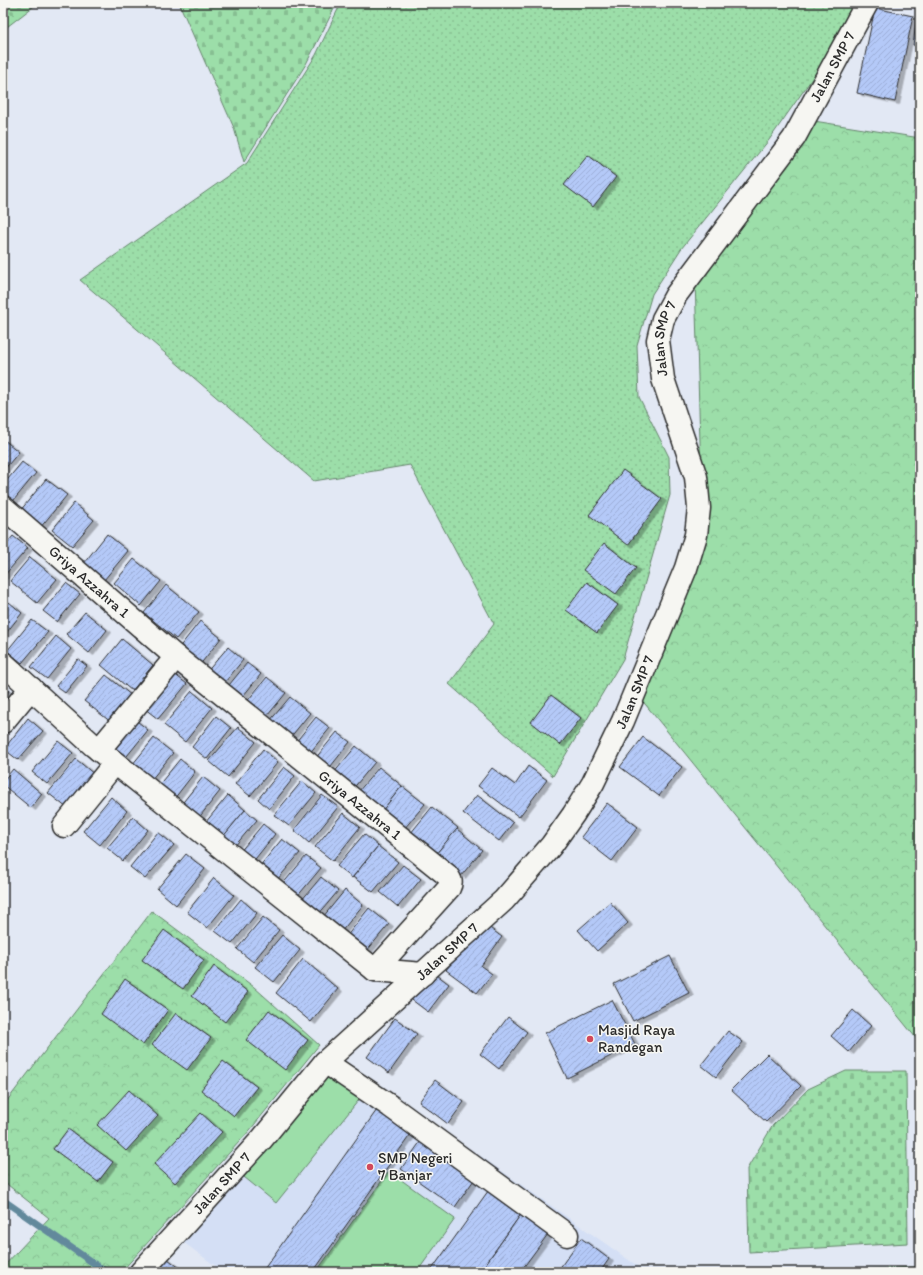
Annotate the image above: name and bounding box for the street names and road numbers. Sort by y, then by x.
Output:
street label: Jalan SMP 7 [806,28,859,105]
street label: Jalan SMP 7 [649,297,680,377]
street label: Griya Azzahra 1 [45,542,133,622]
street label: Jalan SMP 7 [612,653,658,732]
street label: Griya Azzahra 1 [315,766,405,844]
street label: Jalan SMP 7 [412,918,482,984]
street label: Jalan SMP 7 [189,1148,255,1218]

